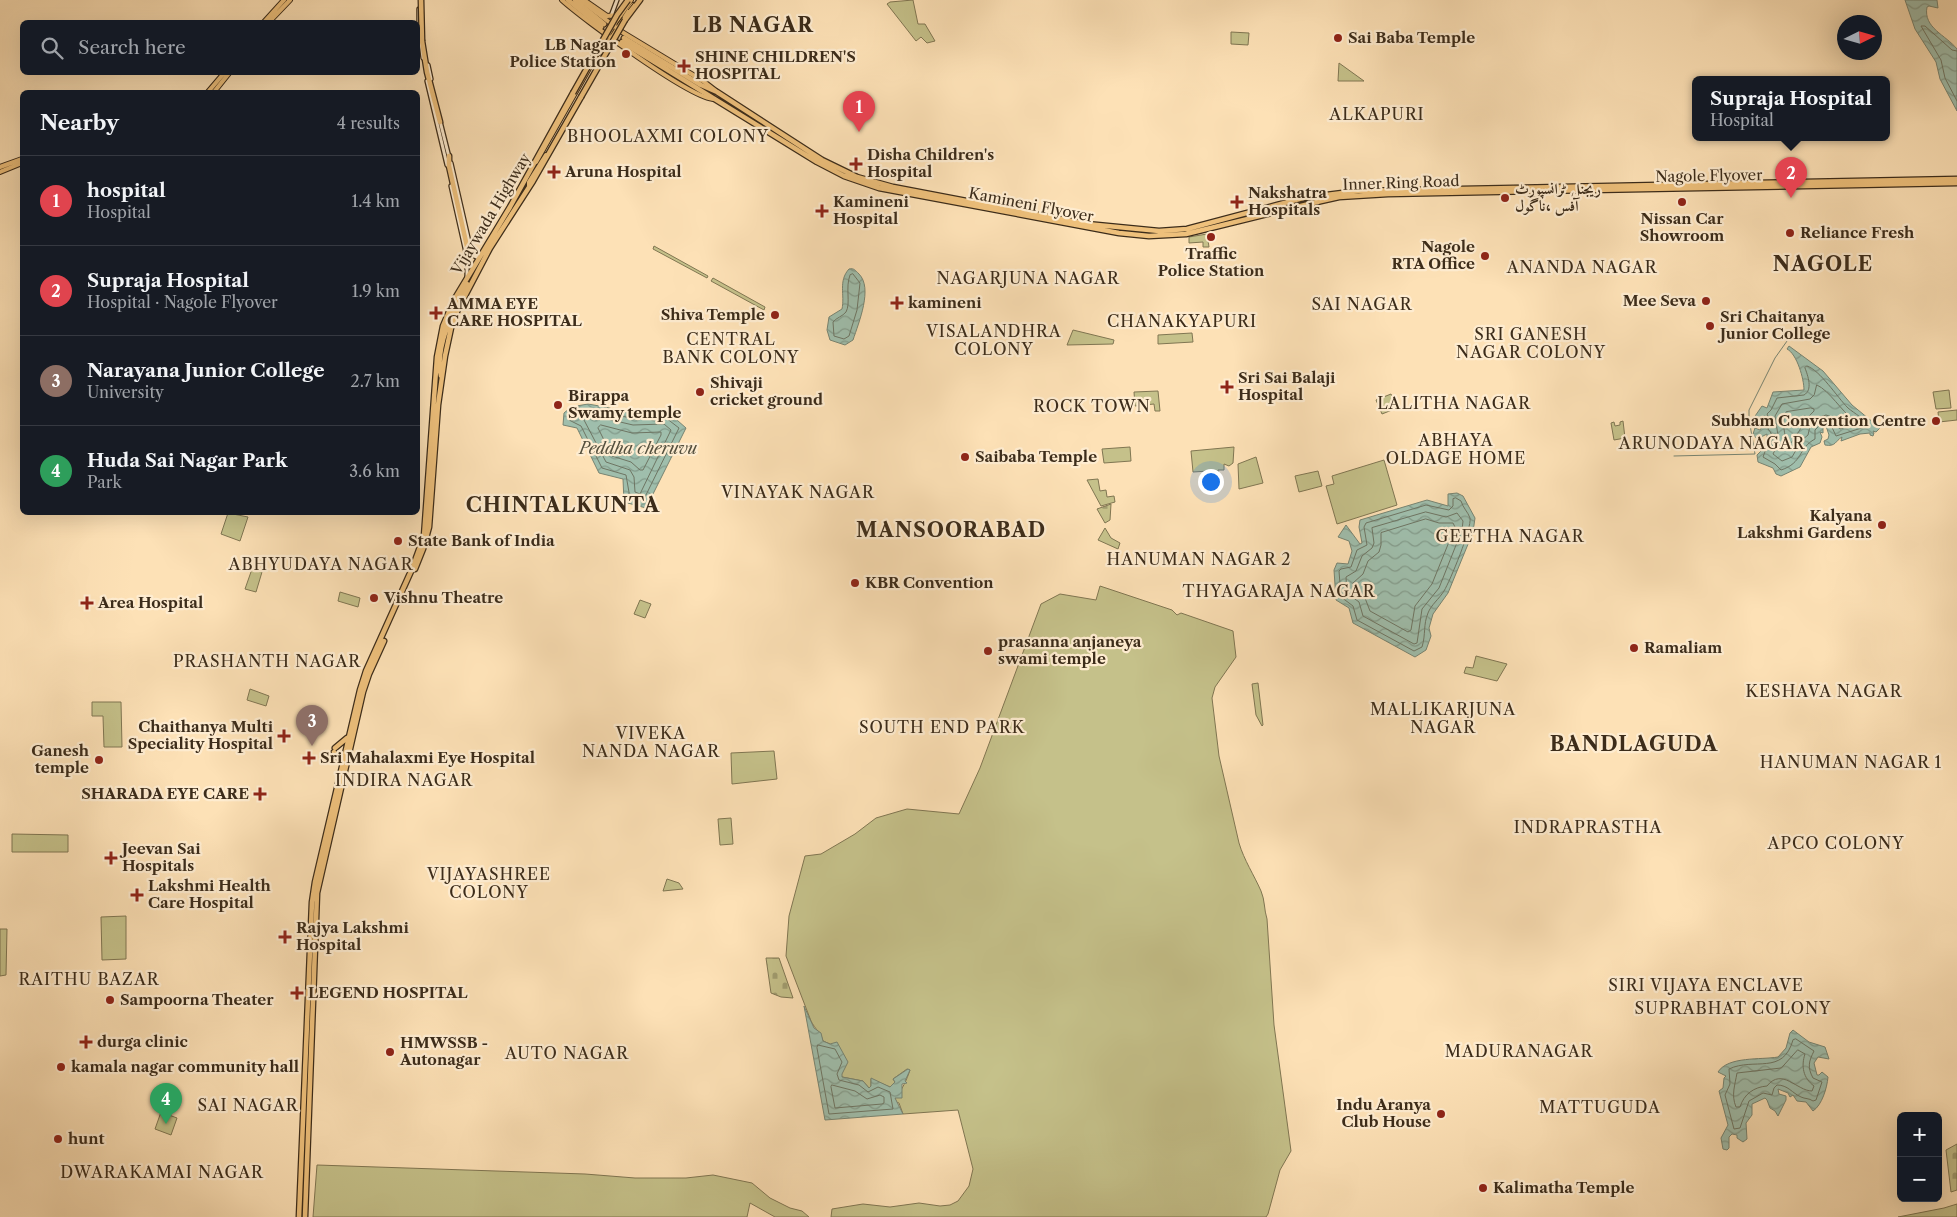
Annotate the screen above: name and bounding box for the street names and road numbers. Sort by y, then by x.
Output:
street label: Vijaywada Highway [446,149,535,279]
street label: Nagole Flyover [1655,165,1763,186]
street label: Inner Ring Road [1342,171,1460,194]
street label: Kamineni Flyover [967,183,1096,226]

